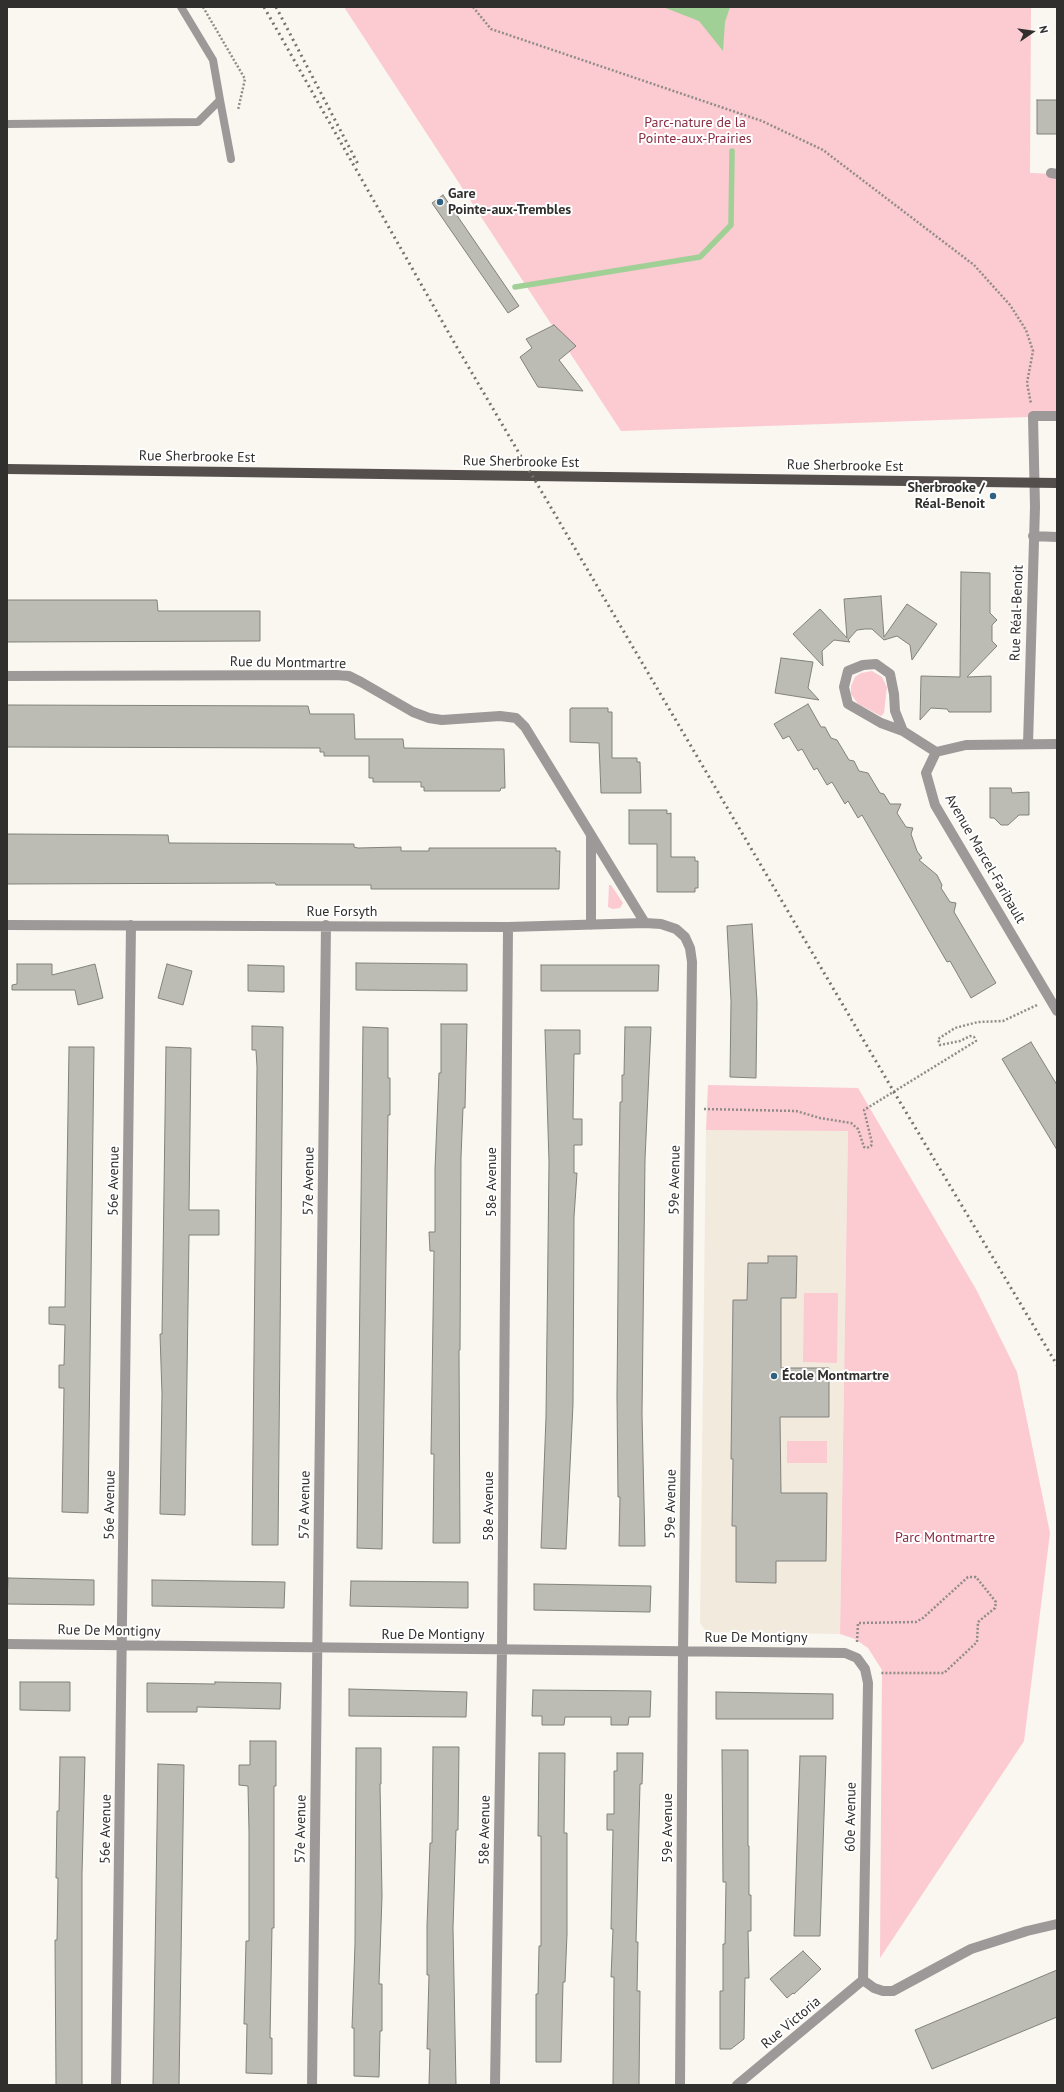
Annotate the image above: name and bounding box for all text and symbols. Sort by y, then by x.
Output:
north arrow [1012,12,1052,52]
text: N [1036,24,1051,34]
park label: Parc-nature de la Pointe-aux-Prairies [638,115,752,148]
place label: Gare Pointe-aux-Trembles [448,186,571,218]
marker: Gare Pointe-aux-Trembles [435,197,445,207]
street label: Rue Sherbrooke Est [139,448,255,466]
street label: Rue Sherbrooke Est [463,453,579,471]
street label: Rue Sherbrooke Est [787,457,903,475]
place label: Sherbrooke / Réal-Benoit [907,480,985,512]
marker: Sherbrooke / Réal-Benoit [988,491,998,501]
street label: Rue Réal-Benoit [1007,565,1027,661]
street label: Rue du Montmartre [230,654,346,672]
street label: Avenue Marcel-Faribault [941,792,1029,926]
street label: Rue Forsyth [307,904,377,920]
street label: 59e Avenue [666,1145,684,1215]
street label: 56e Avenue [105,1146,123,1216]
street label: 57e Avenue [300,1146,318,1216]
street label: 58e Avenue [484,1147,500,1217]
place label: École Montmartre [782,1368,889,1384]
marker: École Montmartre [769,1371,779,1381]
street label: 59e Avenue [662,1469,680,1539]
street label: 56e Avenue [101,1470,119,1540]
street label: 57e Avenue [296,1470,314,1540]
street label: 58e Avenue [481,1471,497,1541]
park label: Parc Montmartre [895,1530,995,1546]
street label: Rue De Montigny [57,1622,161,1640]
street label: Rue De Montigny [381,1627,485,1643]
street label: Rue De Montigny [704,1630,808,1646]
street label: 60e Avenue [842,1782,860,1852]
street label: 59e Avenue [660,1793,676,1863]
street label: 56e Avenue [97,1794,115,1864]
street label: 57e Avenue [292,1794,310,1864]
street label: 58e Avenue [476,1795,494,1865]
street label: Rue Victoria [758,1993,824,2053]

